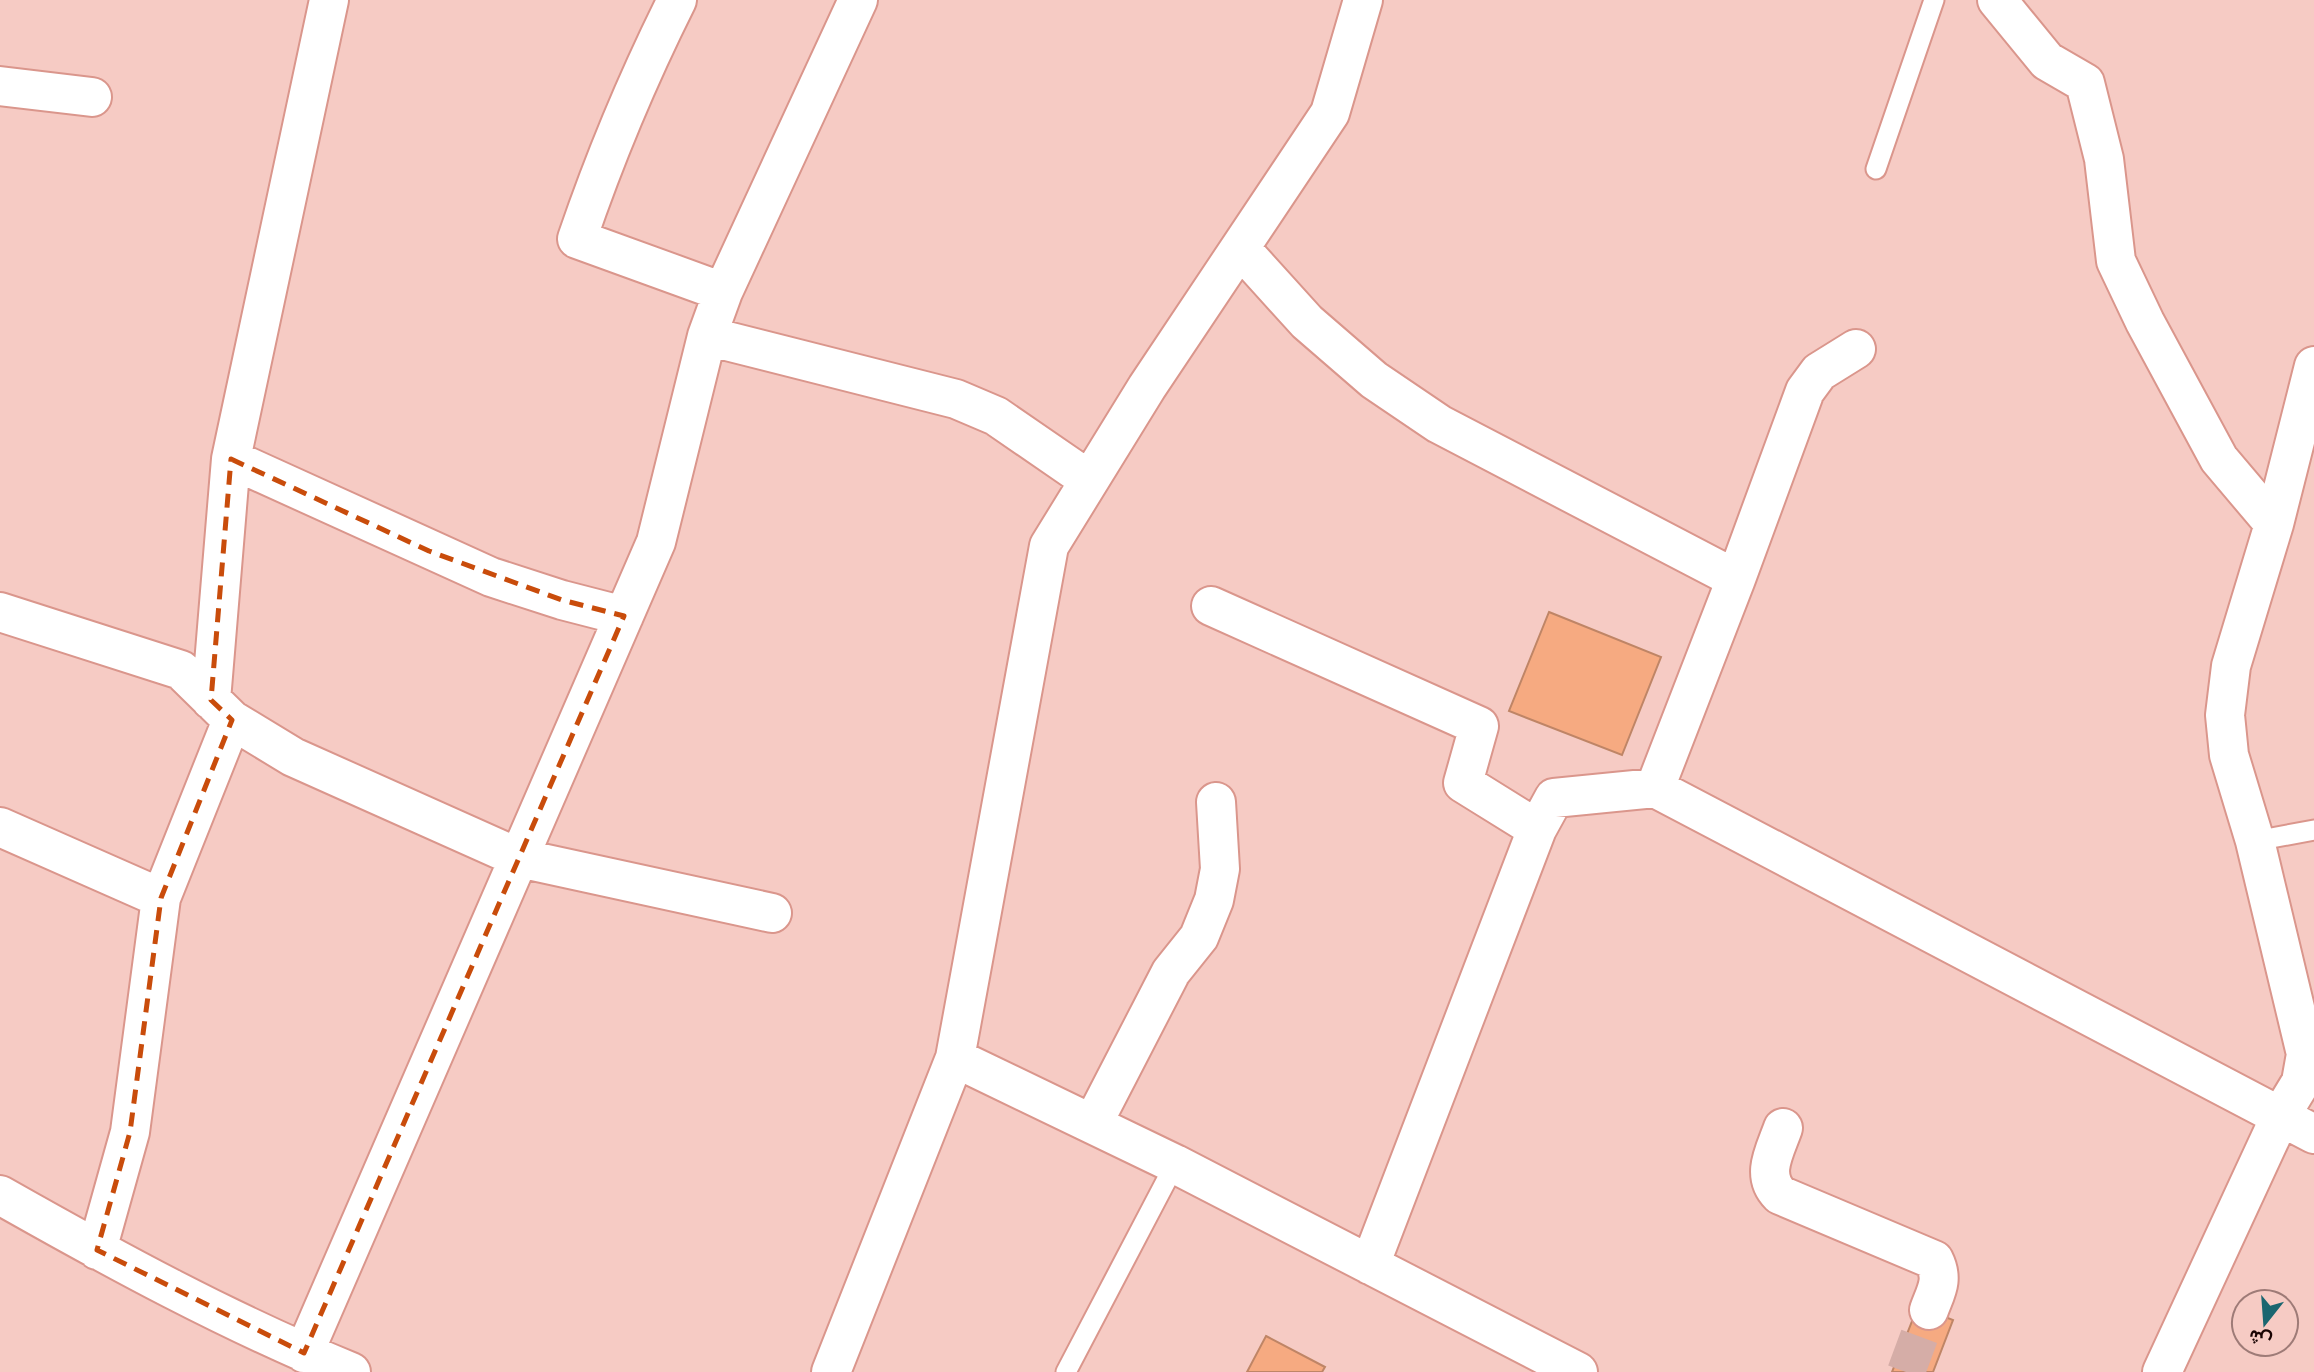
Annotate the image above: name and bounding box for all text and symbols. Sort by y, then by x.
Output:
north arrow [2230,1288,2300,1358]
text: ش [2246,1324,2274,1353]

